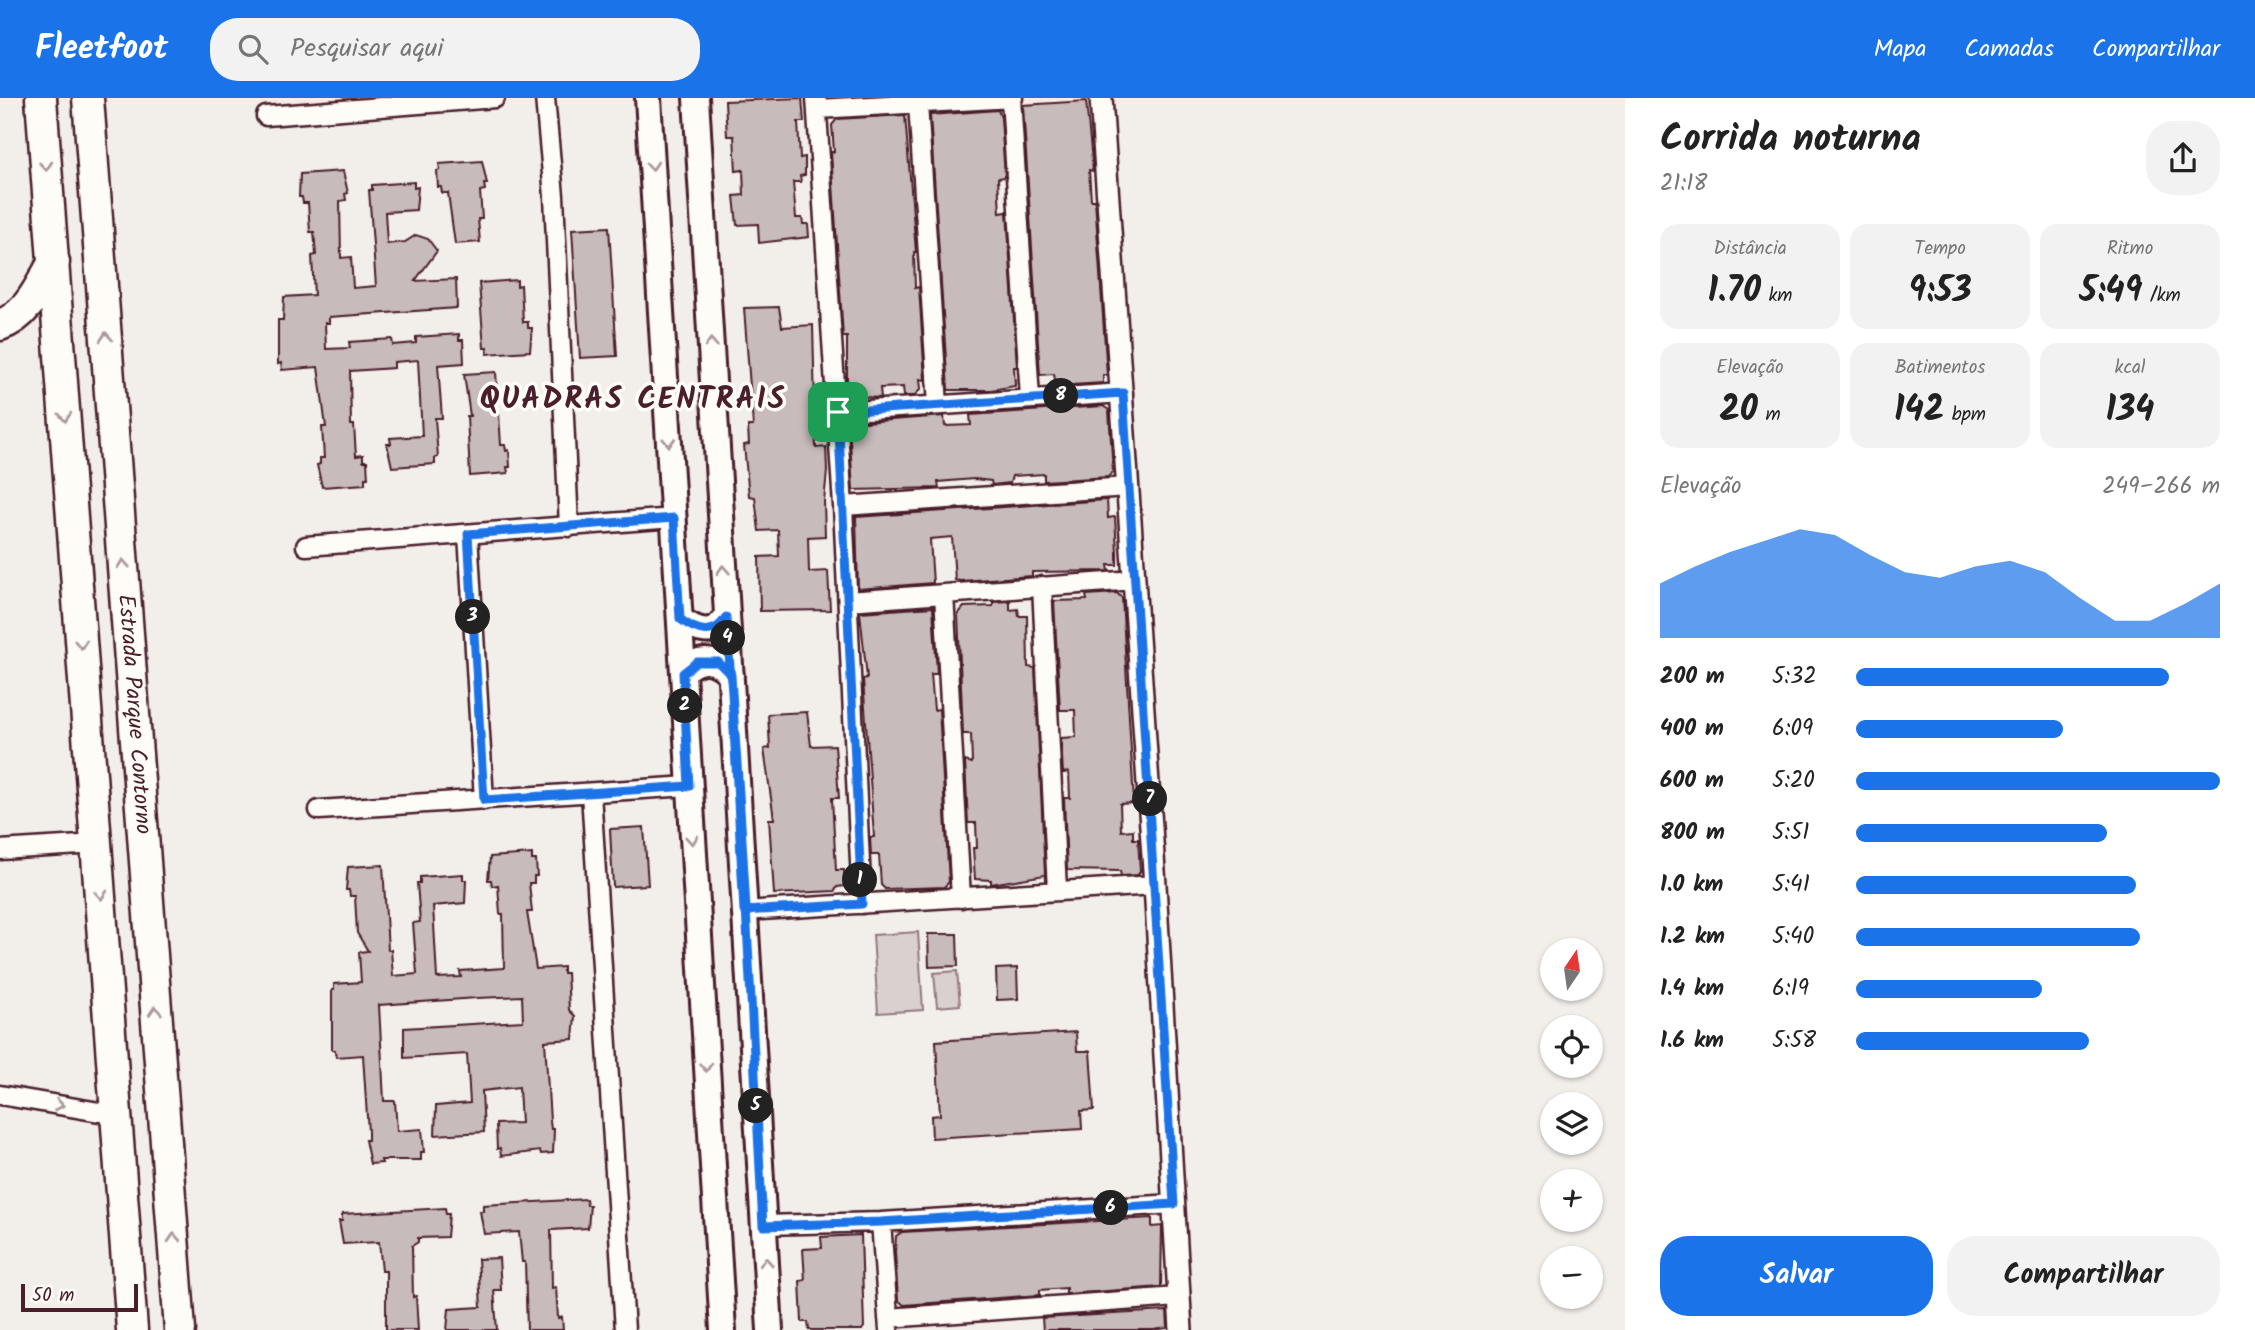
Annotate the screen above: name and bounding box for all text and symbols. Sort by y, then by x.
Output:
search box [210,18,700,81]
text: Fleetfoot [35,23,168,76]
text: Pesquisar aqui [290,28,444,70]
icon: search [234,30,272,68]
text: Mapa [1874,30,1927,69]
text: Camadas [1965,30,2054,69]
text: Compartilhar [2092,30,2220,69]
text: Corrida noturna [1660,110,1921,170]
button: share [2146,121,2220,195]
one-way arrow [38,161,53,172]
one-way arrow [644,161,659,172]
text: 21:18 [1660,166,1707,202]
text: Distância [1713,234,1787,264]
text: Tempo [1914,234,1966,264]
text: Ritmo [2107,234,2153,264]
text: 1.70 [1708,264,1761,320]
text: 9:53 [1908,264,1972,320]
text: 5:49 [2079,264,2142,320]
text: km [1761,281,1793,311]
text: /km [2142,281,2181,311]
one-way arrow [99,331,114,342]
one-way arrow [704,337,719,348]
text: Elevação [1716,353,1784,383]
text: Batimentos [1895,353,1985,383]
text: kcal [2115,353,2145,383]
district label: QUADRAS CENTRAIS [480,376,786,424]
pin: 8 [1044,378,1078,414]
text: 8 [1055,380,1066,410]
pin [808,382,868,442]
text: 20 [1719,383,1758,439]
text: 142 [1894,383,1944,439]
text: 134 [2106,383,2154,439]
icon: arrive [819,393,857,431]
text: m [1758,400,1781,430]
text: bpm [1944,400,1986,430]
one-way arrow [57,412,72,423]
one-way arrow [662,437,677,448]
text: Elevação [1660,469,1742,505]
text: 249–266 m [2102,469,2220,505]
one-way arrow [115,558,130,569]
one-way arrow [716,564,731,575]
street label: Estrada Parque Contorno [107,593,161,836]
pin: 3 [456,600,490,634]
text: 3 [467,601,478,631]
pin: 4 [710,620,746,656]
text: 4 [722,622,733,652]
one-way arrow [73,639,88,650]
text: 200 m [1660,659,1725,695]
text: 5:32 [1772,659,1817,695]
pin: 2 [668,688,702,724]
text: 2 [679,690,690,720]
text: 400 m [1660,711,1724,747]
text: 6:09 [1772,711,1813,747]
text: 600 m [1660,763,1724,799]
text: 5:20 [1772,763,1815,799]
pin: 7 [1132,782,1168,816]
text: 7 [1145,783,1154,813]
text: 800 m [1660,815,1725,851]
text: 5:51 [1772,815,1810,851]
one-way arrow [684,835,699,846]
pin: 1 [842,862,878,898]
text: 1 [857,864,862,894]
text: 1.0 km [1660,867,1723,903]
text: 5:41 [1772,867,1810,903]
one-way arrow [93,890,108,901]
text: 1.2 km [1660,919,1725,955]
text: 5:40 [1772,919,1814,955]
north arrow [1540,938,1603,1001]
map controls [1540,938,1603,1309]
text: 1.4 km [1660,971,1724,1007]
text: 6:19 [1772,971,1809,1007]
one-way arrow [147,1005,162,1016]
button: locate [1540,1015,1603,1078]
text: 1.6 km [1660,1023,1724,1059]
text: 5:58 [1772,1023,1816,1059]
one-way arrow [698,1062,713,1073]
pin: 5 [738,1088,774,1124]
text: 5 [751,1090,760,1120]
button: layers [1540,1092,1603,1155]
one-way arrow [53,1097,65,1112]
button: + [1540,1169,1603,1232]
pin: 6 [1094,1190,1128,1226]
text: 6 [1105,1192,1116,1222]
one-way arrow [166,1232,181,1243]
button: Salvar [1660,1236,1933,1316]
button: Compartilhar [1947,1236,2220,1316]
button: − [1540,1246,1603,1309]
one-way arrow [759,1256,774,1267]
scale bar [21,1281,138,1313]
text: 50 m [32,1281,74,1311]

